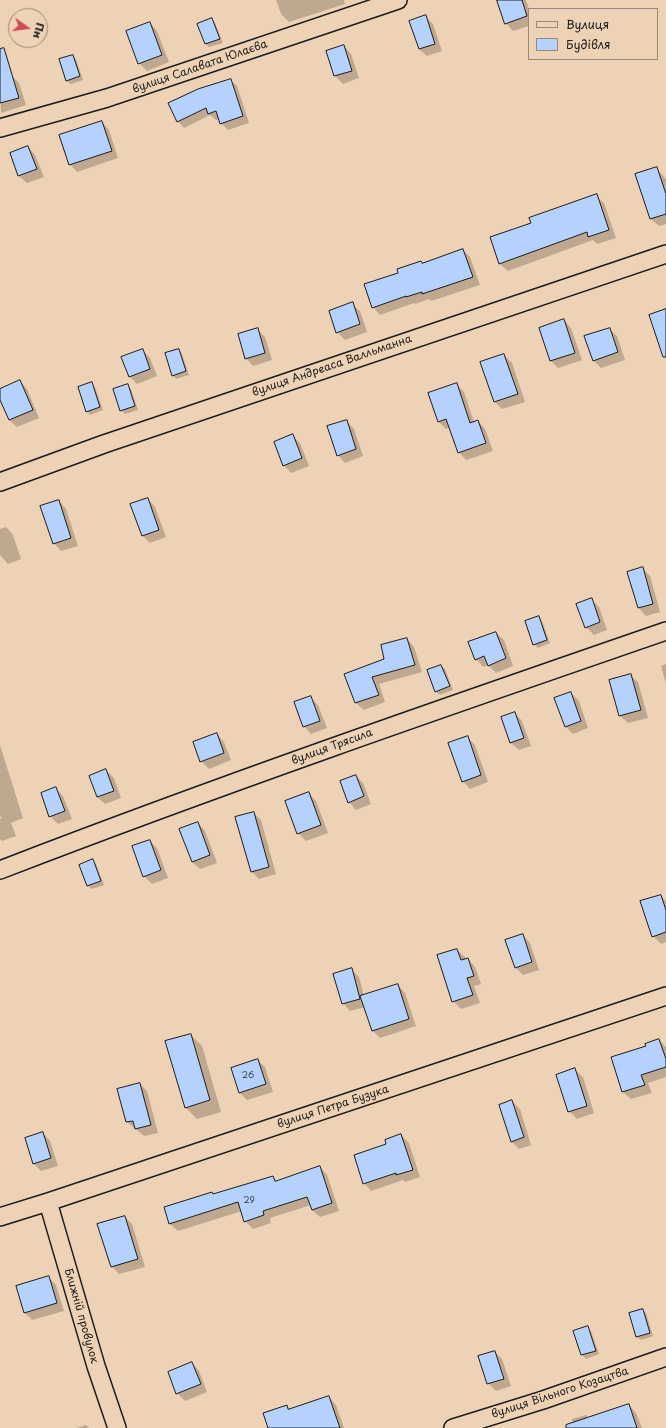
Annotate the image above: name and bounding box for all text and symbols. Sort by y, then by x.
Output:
north arrow [8,8,48,48]
legend [528,8,658,60]
text: Вулиця [566,15,609,33]
text: Пн [29,21,49,41]
text: Будівля [566,35,611,53]
street label: вулиця Салавата Юлаєва [131,38,269,96]
street label: вулиця Андреаса Валльманна [250,332,414,400]
street label: вулиця Трясила [290,726,374,768]
house number: 26 [242,1071,254,1081]
street label: вулиця Петра Бузука [275,1083,391,1131]
house number: 29 [243,1196,255,1206]
street label: Ближній провулок [61,1267,101,1365]
street label: вулиця Вільного Козацтва [490,1365,630,1421]

